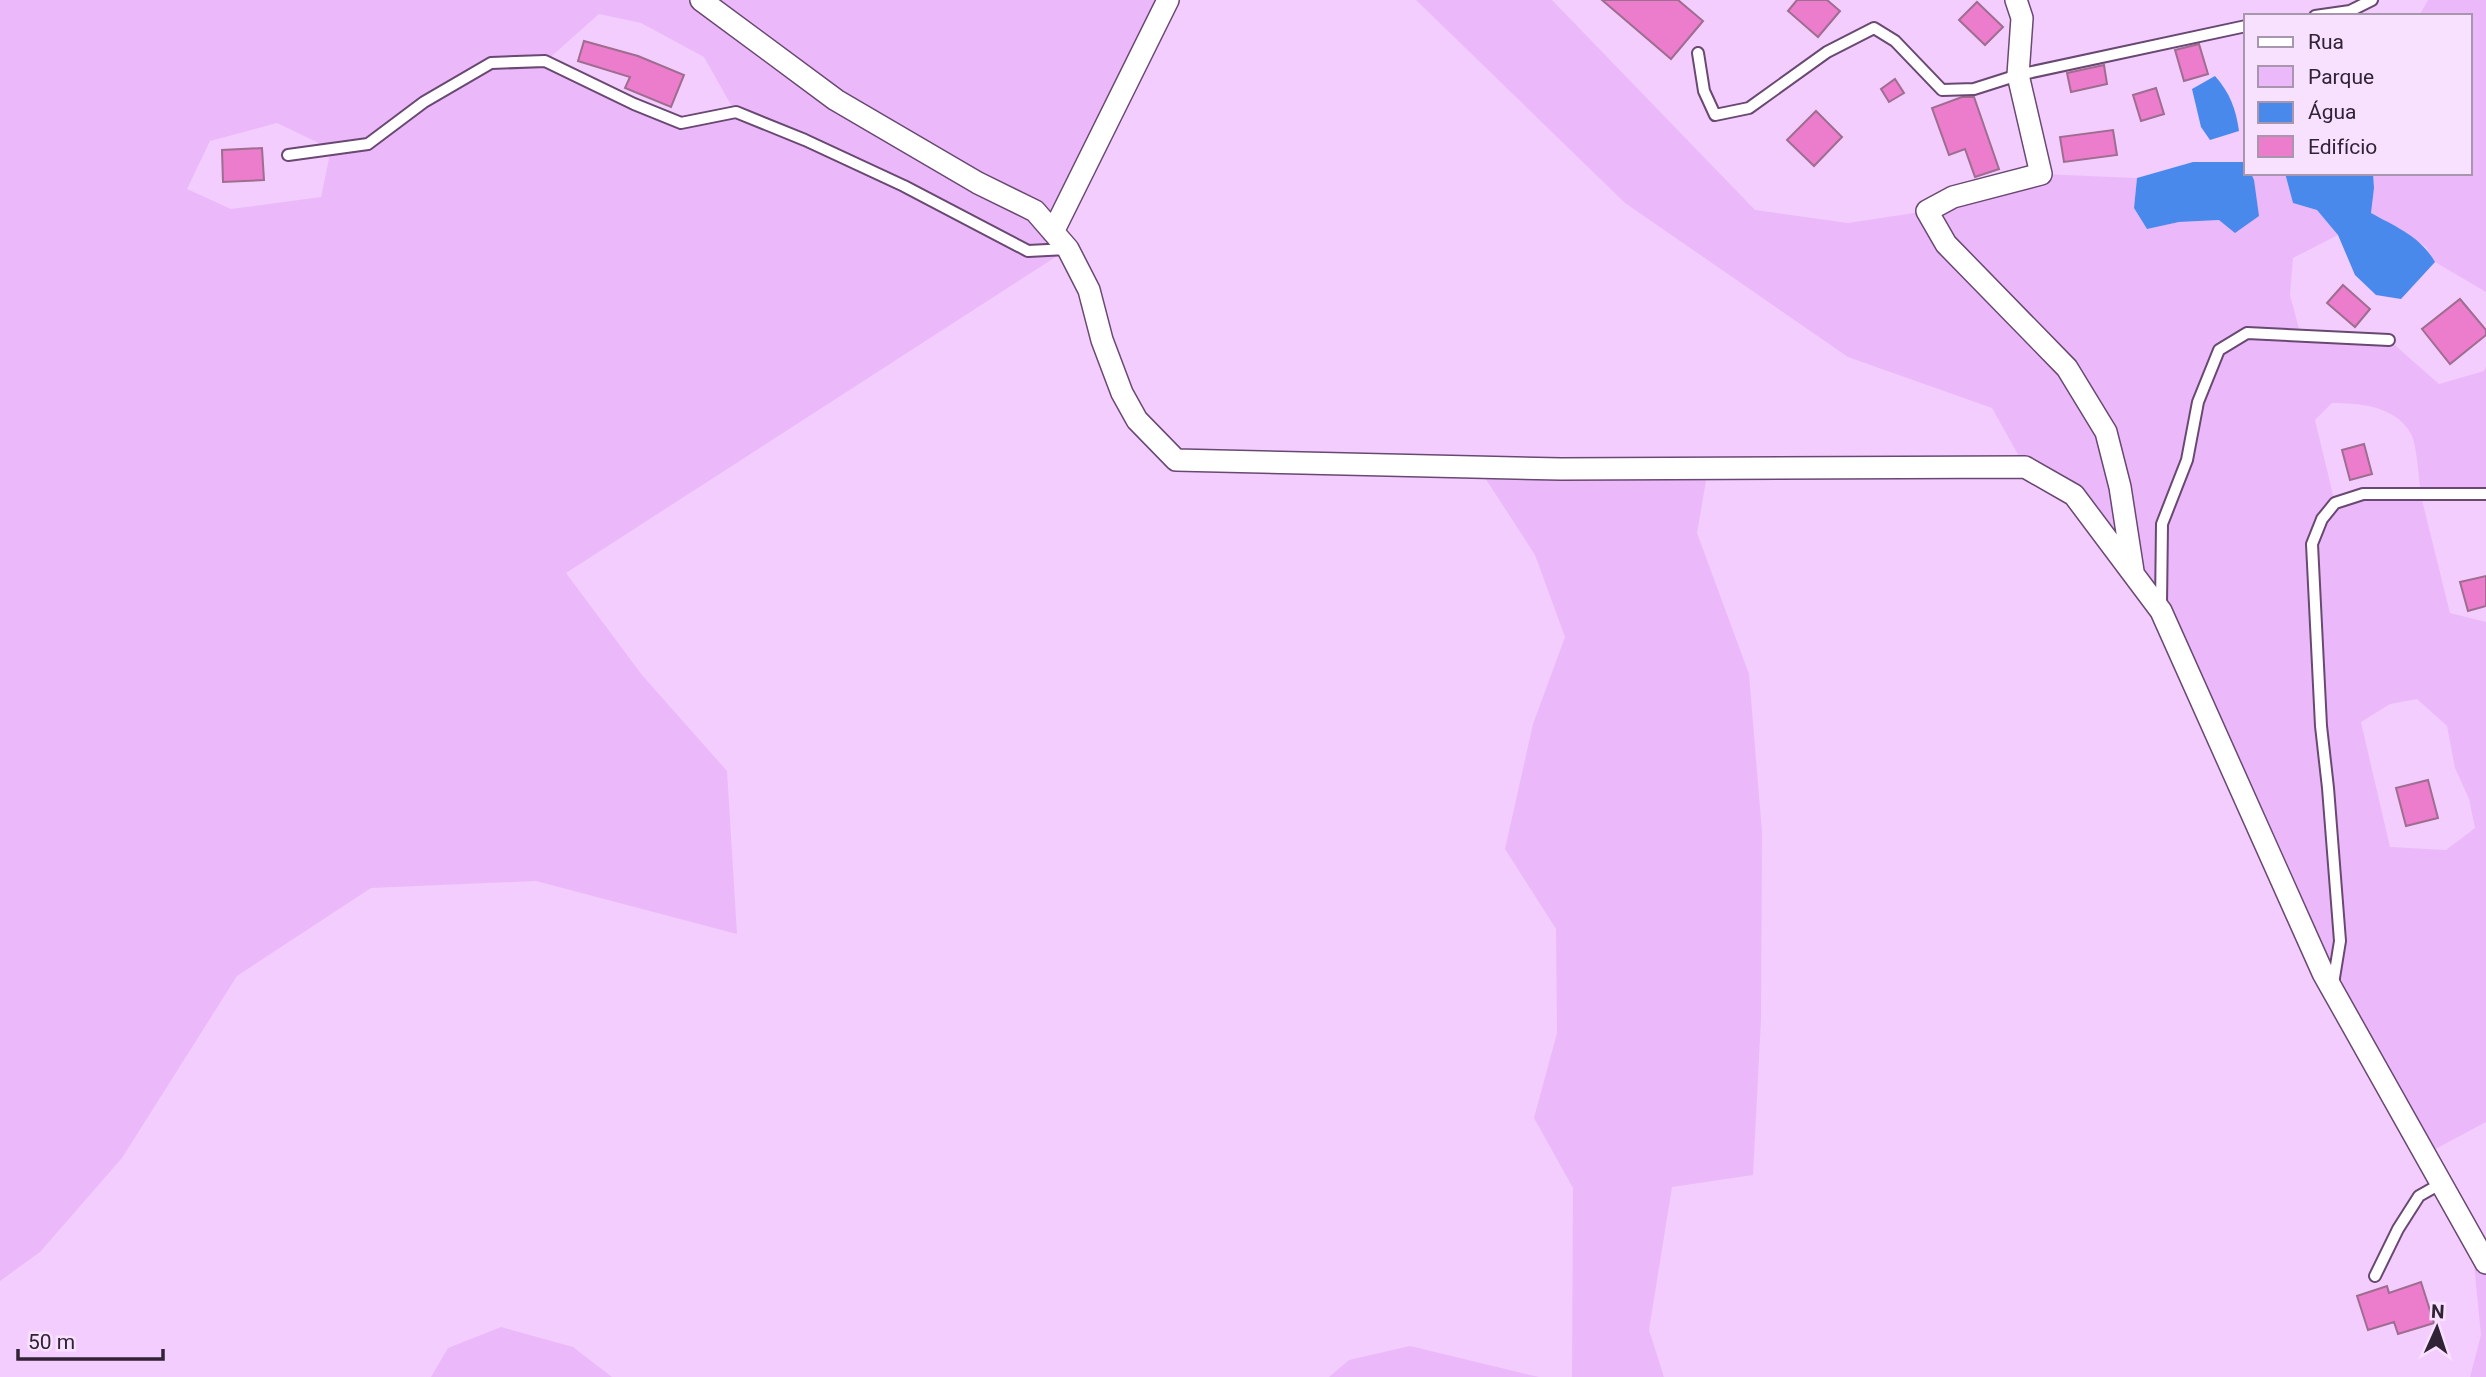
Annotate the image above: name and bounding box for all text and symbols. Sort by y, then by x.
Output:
legend [2244,14,2472,175]
text: Rua [2308,30,2344,54]
text: Parque [2308,65,2374,89]
text: Água [2308,100,2357,124]
text: Edifício [2308,135,2377,159]
north arrow [2402,1293,2472,1363]
text: N [2431,1300,2445,1323]
scale bar [18,1318,163,1362]
text: 50 m [28,1330,75,1354]

